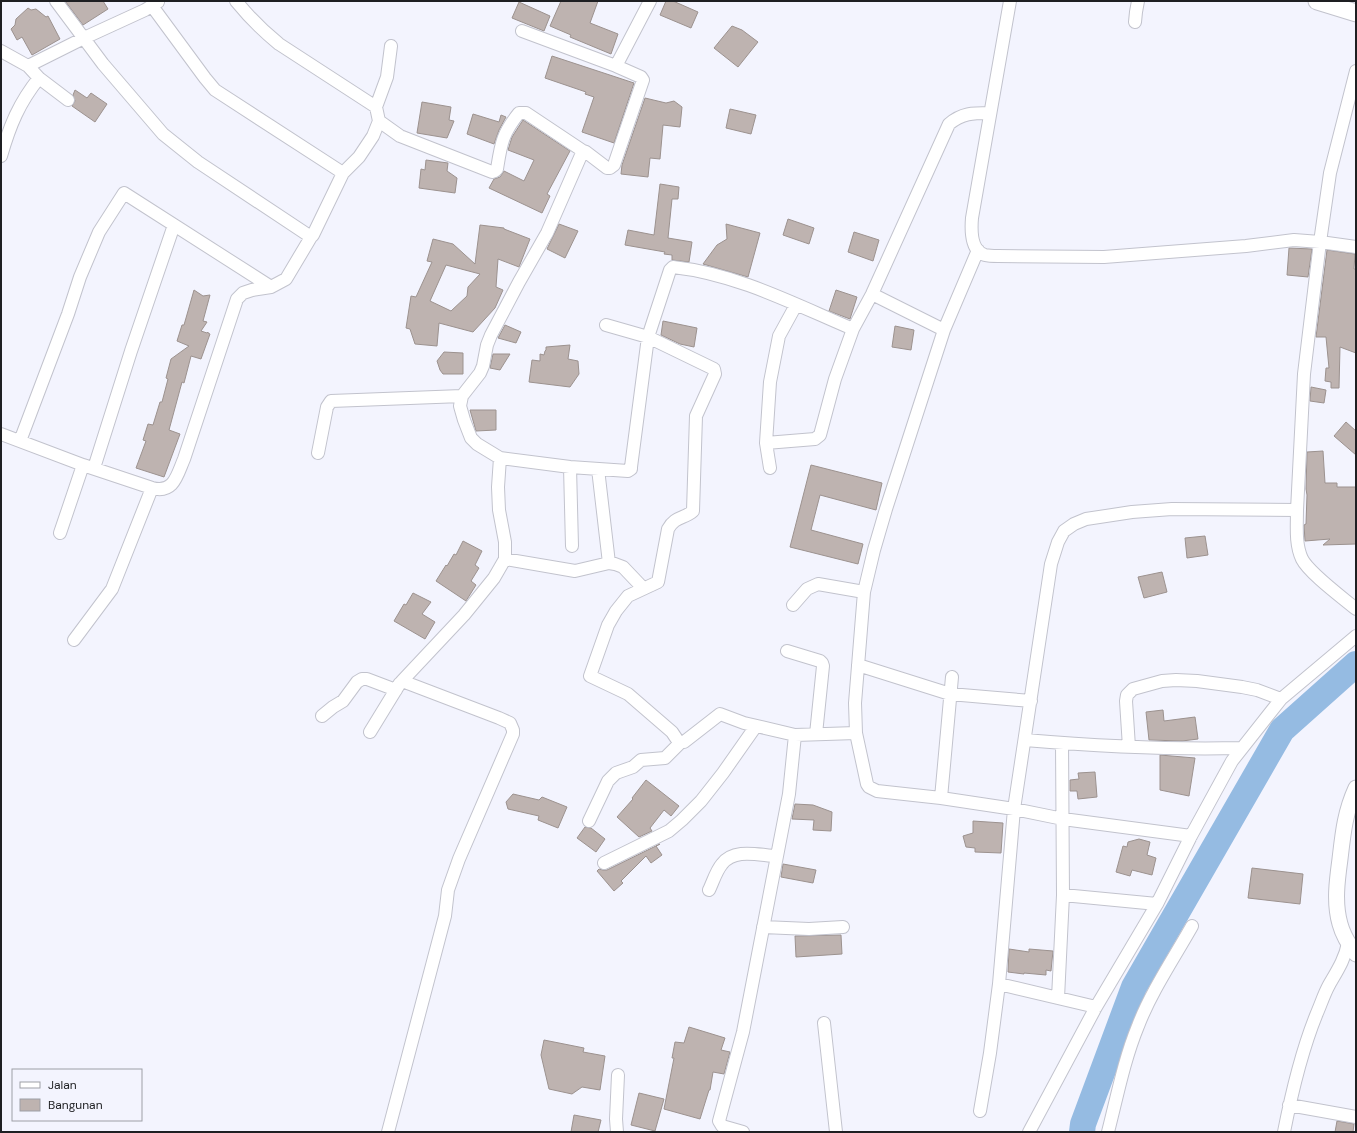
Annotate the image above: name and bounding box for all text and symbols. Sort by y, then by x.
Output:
legend [12,1069,142,1121]
text: Jalan [48,1077,77,1093]
text: Bangunan [48,1097,103,1113]

